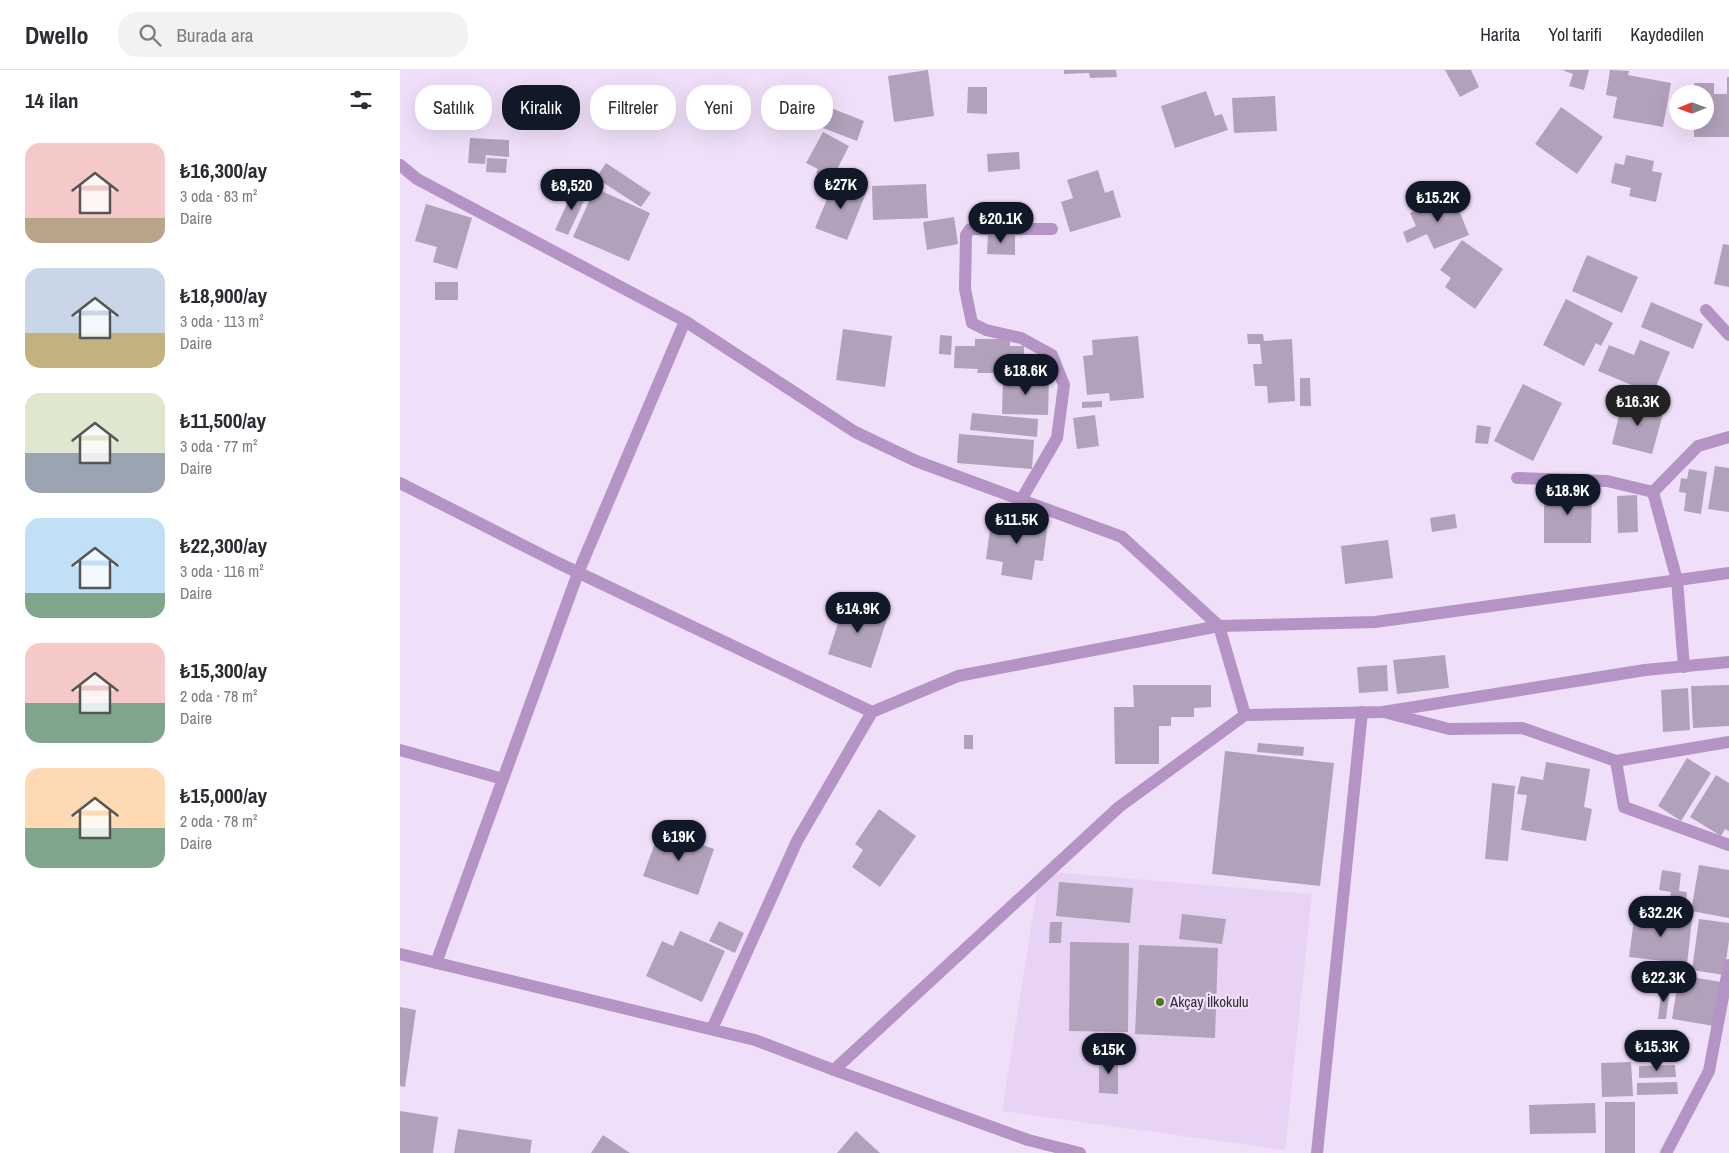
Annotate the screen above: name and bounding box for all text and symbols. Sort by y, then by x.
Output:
search box [118,12,468,57]
text: Dwello [25,19,88,51]
icon: search [136,21,164,49]
text: Burada ara [176,22,254,48]
text: Harita [1480,22,1520,47]
text: Yol tarifi [1548,22,1602,47]
text: Kaydedilen [1630,22,1704,47]
chip: Satılık [415,85,492,130]
chip: Kiralık [502,85,580,130]
chip: Filtreler [590,85,676,130]
chip: Yeni [686,85,751,130]
chip: Daire [761,85,833,130]
north arrow [1669,85,1714,130]
map controls [1669,85,1714,130]
text: 14 ilan [25,86,79,115]
icon: filters [347,86,375,114]
text: ₺16,300/ay [180,156,267,185]
icon: home [65,163,125,223]
pin: ₺9,520 [531,168,613,211]
pin: ₺27K [811,168,871,210]
text: ₺27K [825,173,857,195]
text: ₺9,520 [552,174,592,196]
pin: ₺15.2K [1397,180,1479,223]
text: 3 oda · 83 m² [180,185,257,207]
text: ₺15.2K [1416,186,1460,208]
pin: ₺20.1K [960,202,1042,244]
text: Daire [180,207,212,229]
text: ₺20.1K [979,207,1023,229]
text: ₺18,900/ay [180,281,267,310]
icon: home [65,288,125,348]
text: 3 oda · 113 m² [180,310,264,332]
text: Daire [180,332,212,354]
pin: ₺18.6K [985,354,1067,396]
text: ₺18.6K [1004,359,1048,381]
pin: ₺16.3K [1597,384,1679,427]
text: ₺16.3K [1616,390,1660,412]
text: ₺11,500/ay [180,406,266,435]
icon: home [65,413,125,473]
text: 3 oda · 77 m² [180,435,257,457]
text: Daire [180,457,212,479]
pin: ₺18.9K [1527,474,1609,516]
text: ₺18.9K [1546,479,1590,501]
pin: ₺11.5K [976,502,1058,545]
text: ₺11.5K [996,508,1038,530]
text: ₺22,300/ay [180,531,267,560]
icon: home [65,538,125,598]
text: 3 oda · 116 m² [180,560,264,582]
text: Daire [180,582,212,604]
pin: ₺14.9K [817,592,899,634]
text: ₺14.9K [836,597,880,619]
text: ₺15,300/ay [180,656,267,685]
icon: home [65,663,125,723]
text: 2 oda · 78 m² [180,685,257,707]
text: Daire [180,707,212,729]
text: ₺15,000/ay [180,781,267,810]
icon: home [65,788,125,848]
text: 2 oda · 78 m² [180,810,257,832]
pin: ₺19K [649,820,709,862]
text: ₺19K [663,825,695,847]
text: Daire [180,832,212,854]
pin: ₺32.2K [1620,896,1702,938]
text: ₺32.2K [1639,901,1683,923]
pin: ₺22.3K [1623,960,1705,1003]
text: ₺22.3K [1642,966,1686,988]
place label: Akçay İlkokulu [1169,991,1249,1012]
marker: Akçay İlkokulu [1154,996,1166,1008]
pin: ₺15.3K [1616,1030,1698,1072]
pin: ₺15K [1079,1032,1139,1075]
text: ₺15.3K [1635,1035,1679,1057]
text: ₺15K [1093,1038,1125,1060]

